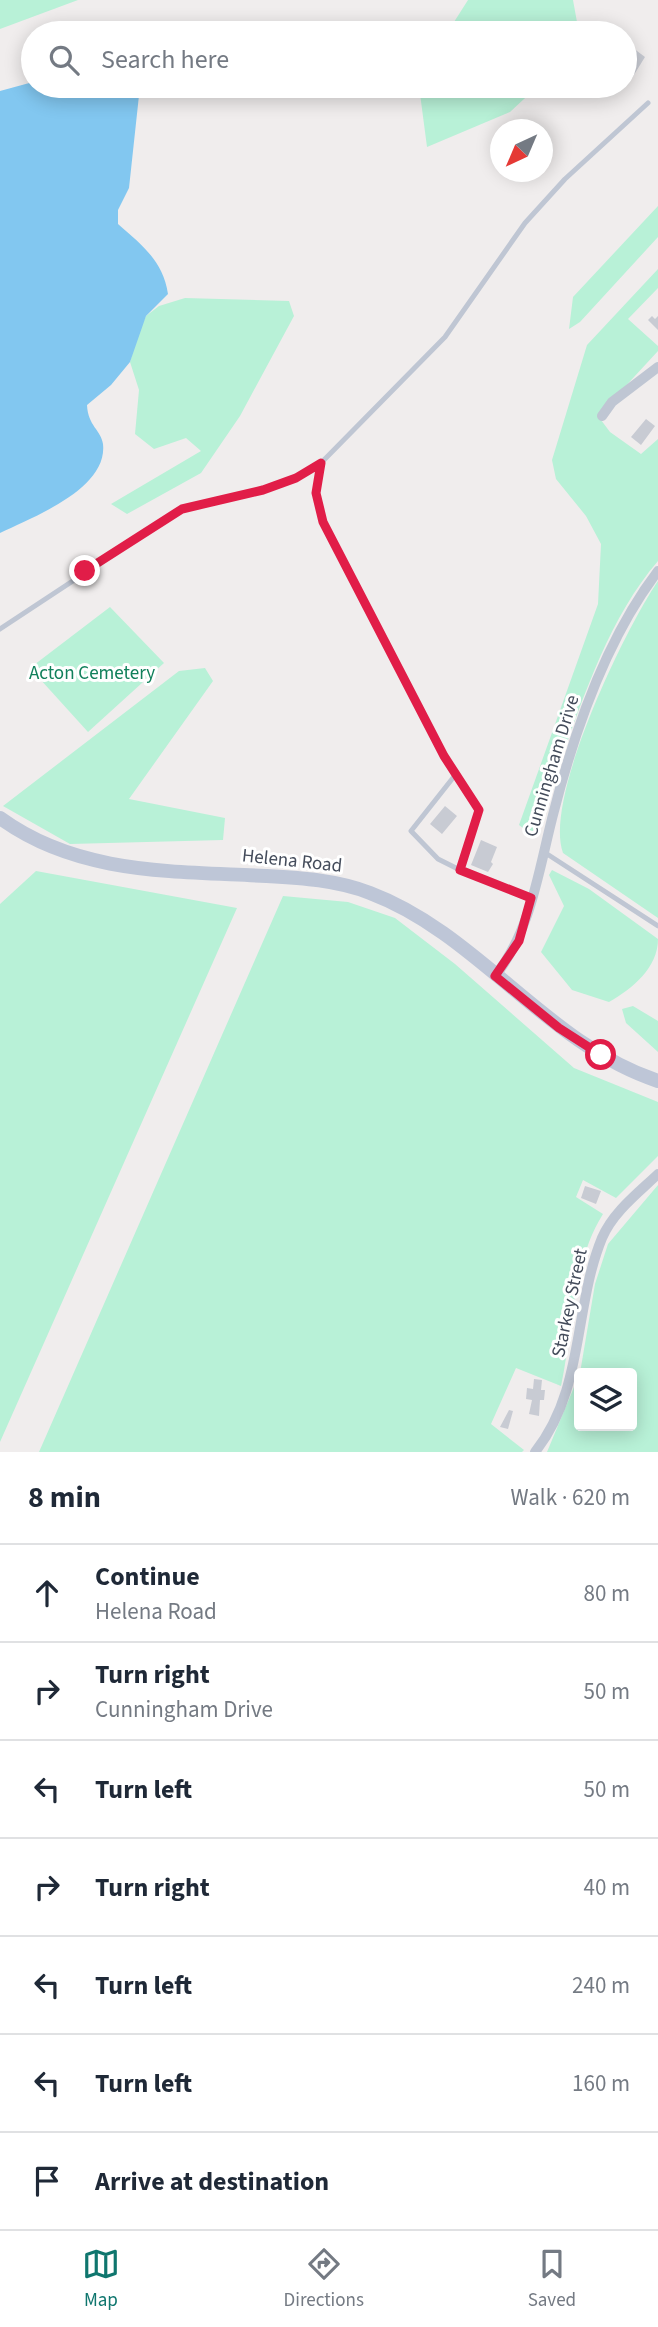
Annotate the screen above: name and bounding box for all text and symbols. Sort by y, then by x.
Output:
search box [21,21,637,98]
icon: search [45,41,83,79]
text: Search here [101,41,229,78]
north arrow [490,119,553,182]
route end [69,555,100,586]
park label: Acton Cemetery [29,660,155,687]
street label: Cunningham Drive [518,692,586,840]
street label: Helena Road [241,842,343,880]
route start [585,1039,616,1070]
street label: Starkey Street [545,1245,595,1360]
map controls [574,1368,637,1431]
button: layers [574,1368,637,1431]
text: 8 min [28,1476,101,1519]
text: Walk · 620 m [511,1481,630,1514]
text: Continue [95,1558,200,1595]
icon: ahead [28,1574,66,1612]
text: 80 m [583,1577,630,1610]
text: Helena Road [95,1595,217,1628]
text: Turn right [95,1656,210,1693]
icon: right [28,1672,66,1710]
text: 50 m [583,1675,630,1708]
text: Cunningham Drive [95,1693,273,1726]
icon: left [28,1770,66,1808]
text: Turn left [95,1771,192,1808]
text: 50 m [583,1773,630,1806]
icon: right [28,1868,66,1906]
text: Turn right [95,1869,210,1906]
text: 40 m [583,1871,630,1904]
icon: left [28,1966,66,2004]
text: Turn left [95,1967,192,2004]
text: 240 m [572,1969,630,2002]
icon: left [28,2064,66,2102]
text: Turn left [95,2065,192,2102]
text: 160 m [572,2067,630,2100]
icon: arrive [28,2162,66,2200]
text: Arrive at destination [95,2163,329,2200]
tab: Map [82,2245,120,2314]
tab: Directions [284,2245,364,2314]
tab: Saved [528,2245,576,2314]

